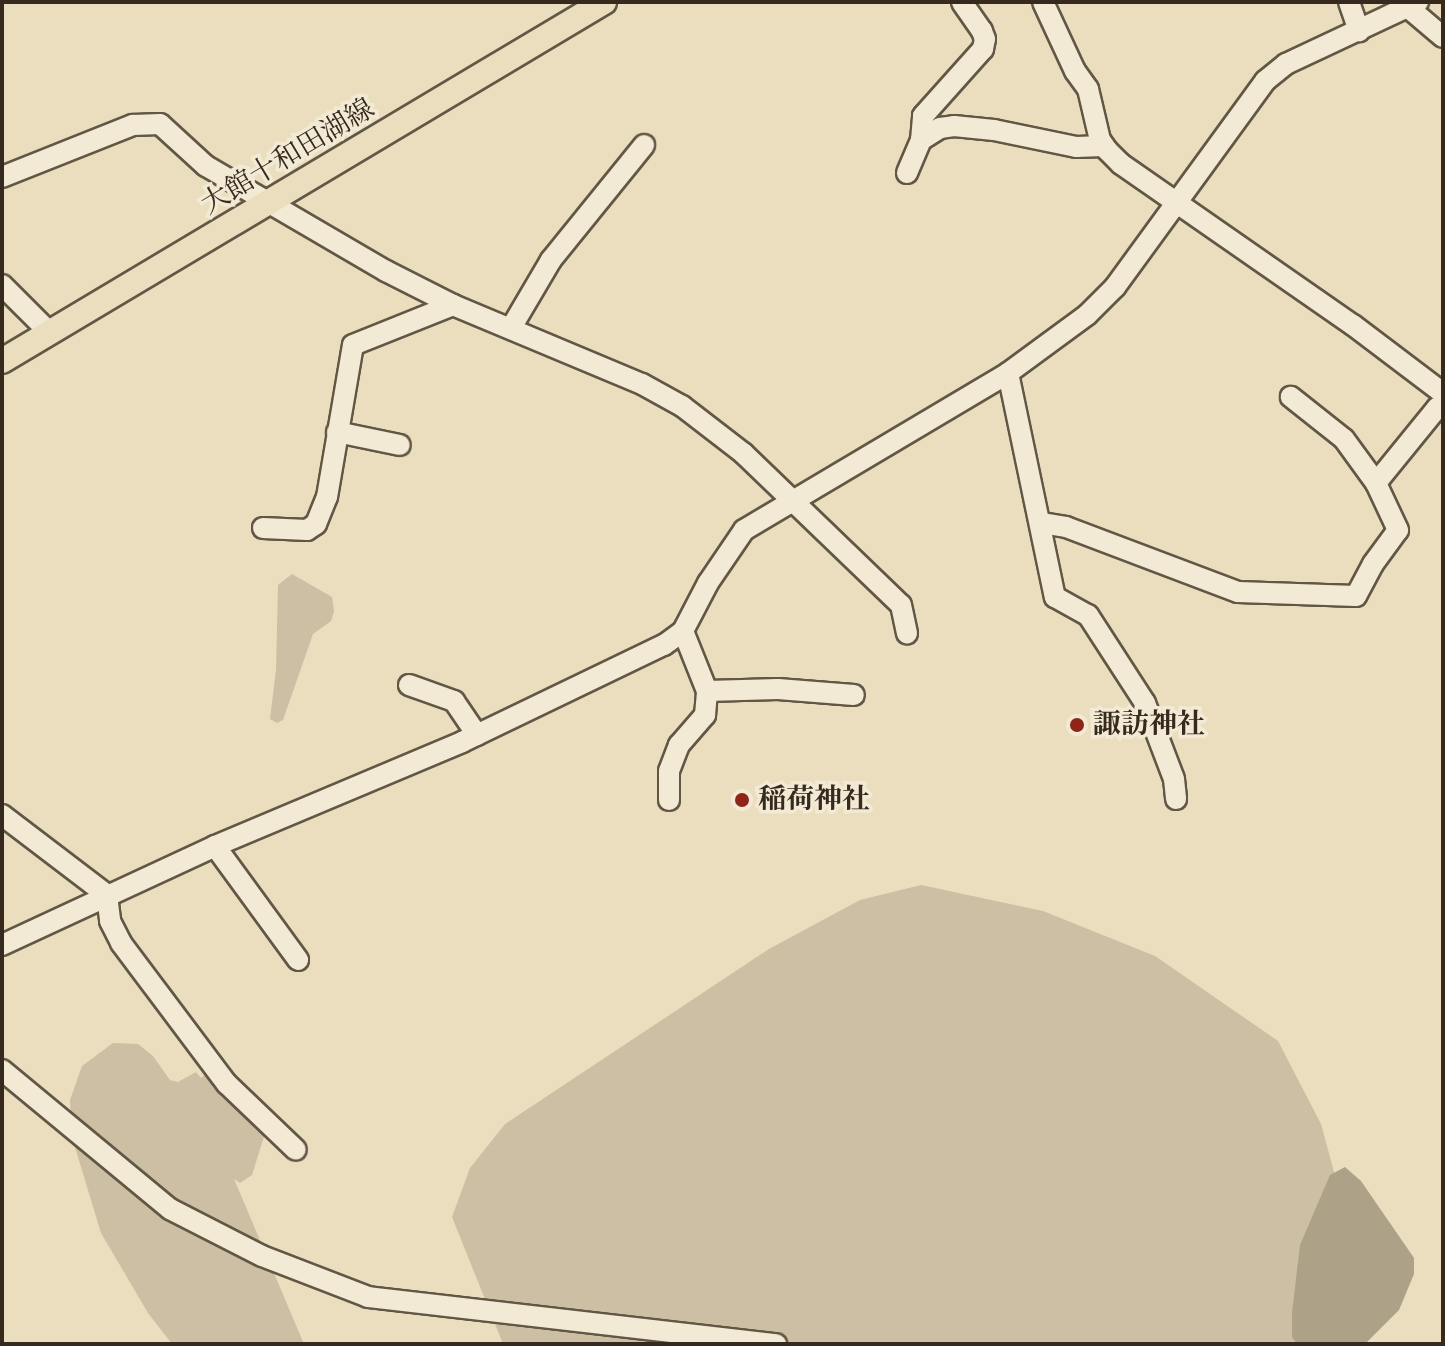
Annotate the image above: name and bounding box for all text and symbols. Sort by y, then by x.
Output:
street label: 大館十和田湖線 [195,92,381,222]
place label: 諏訪神社 [1093,708,1205,742]
marker: 諏訪神社 [1068,716,1086,734]
place label: 稲荷神社 [758,783,870,817]
marker: 稲荷神社 [733,791,751,809]

